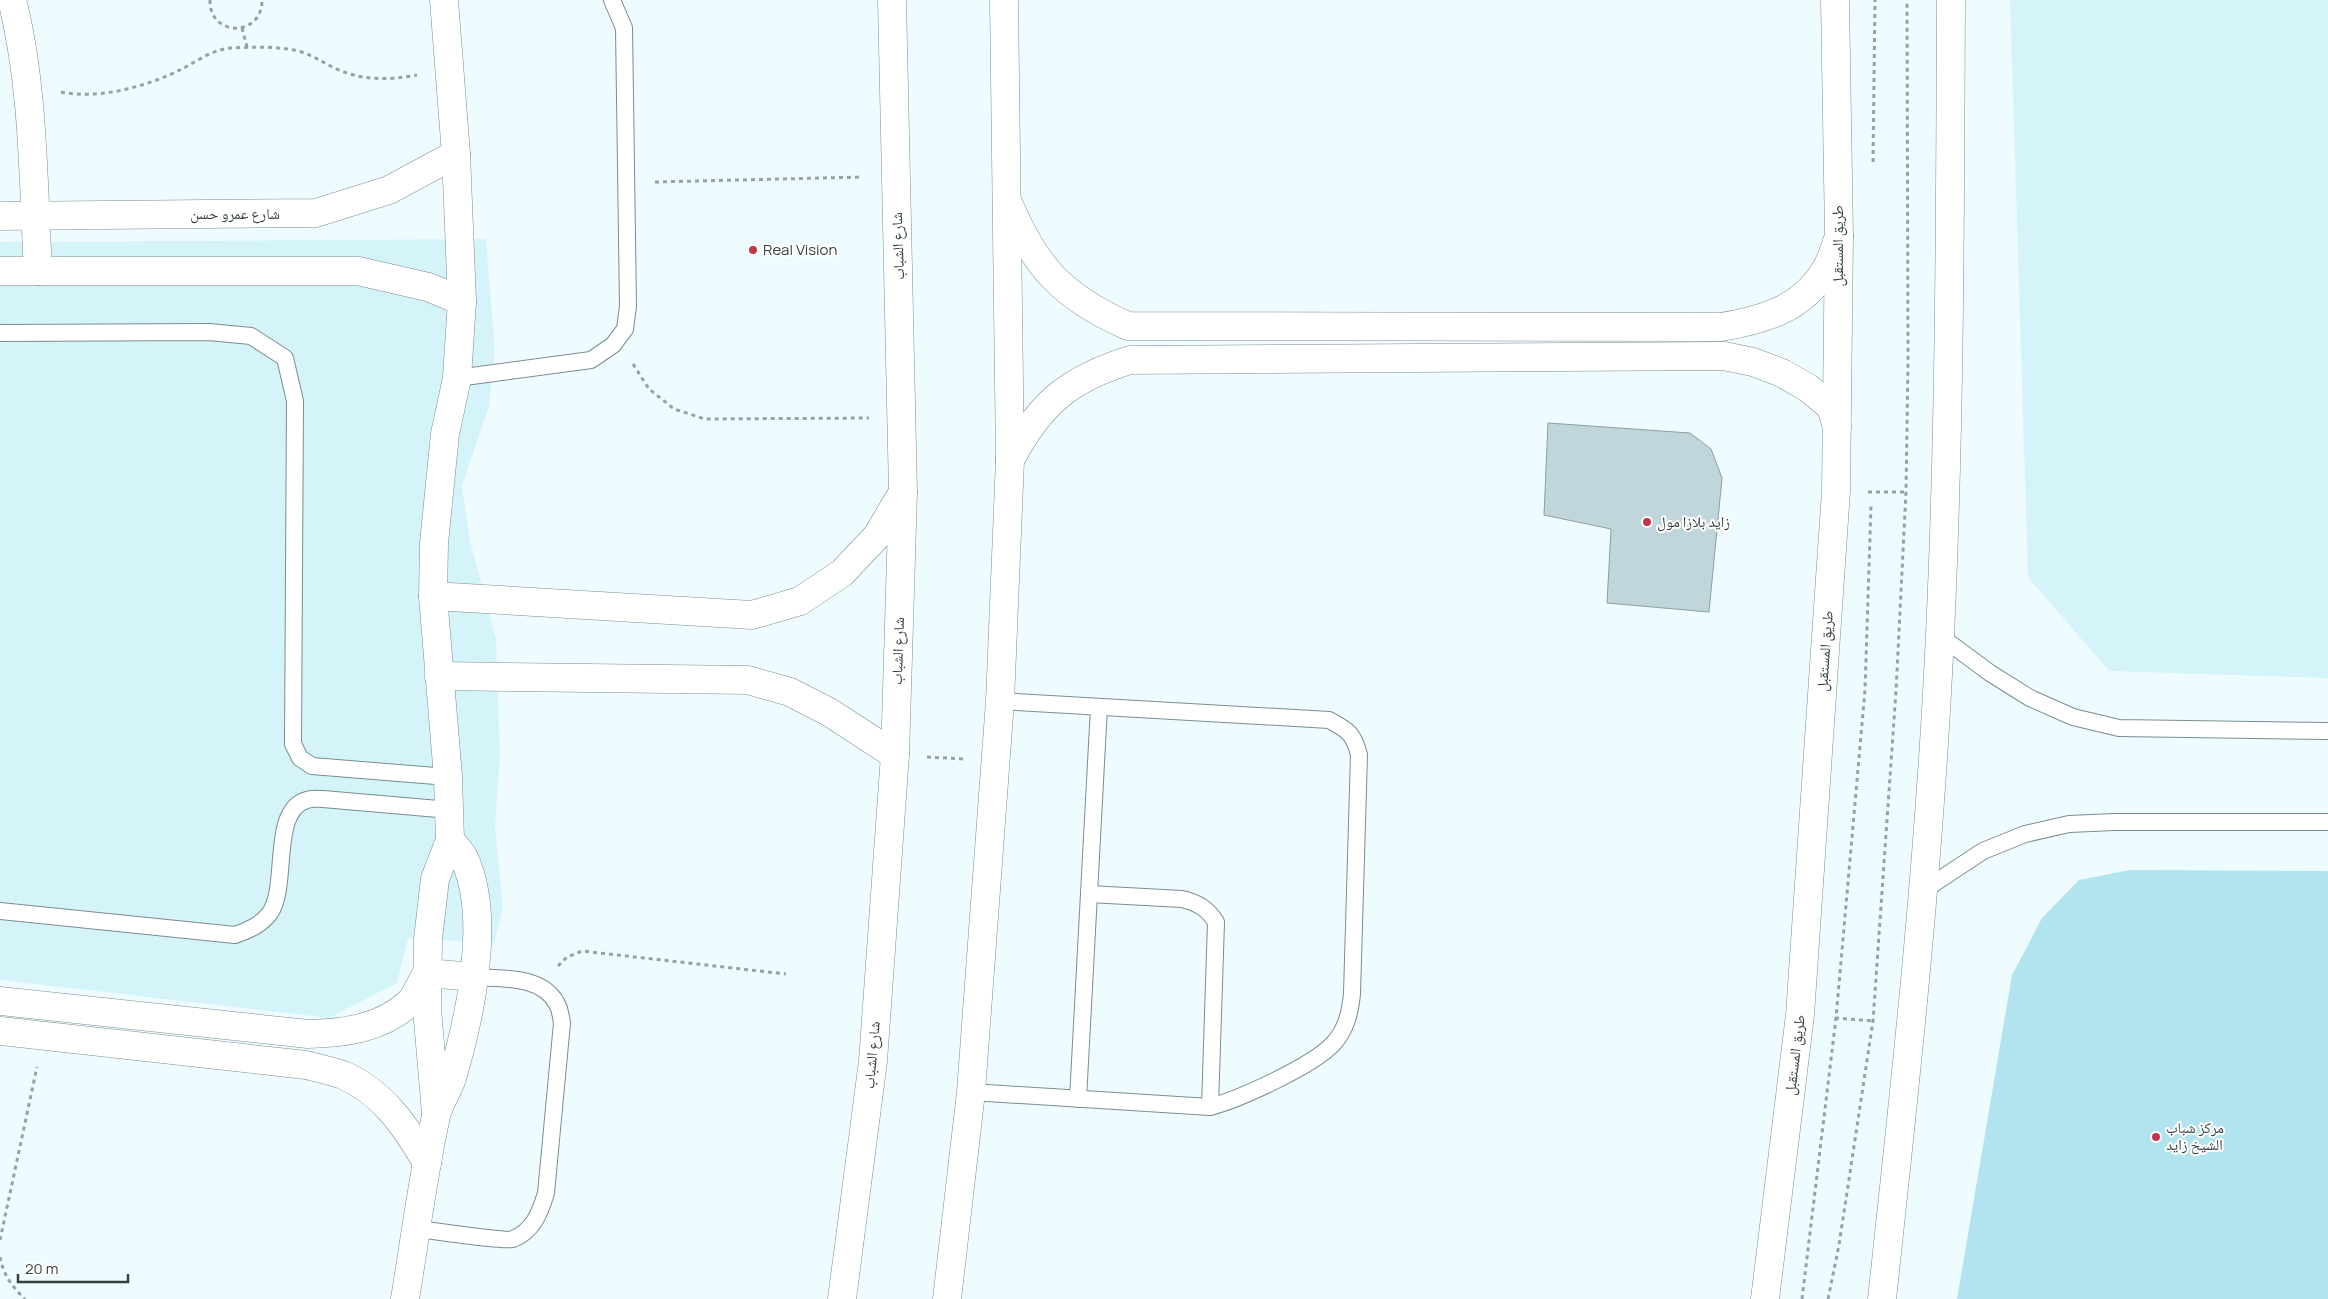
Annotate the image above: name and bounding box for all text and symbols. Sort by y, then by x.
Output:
street label: شارع عمرو حسن [190,203,280,224]
street label: طريق المستقبل [1827,205,1848,287]
street label: شارع الشباب [886,212,909,280]
place label: Real Vision [763,239,837,260]
marker: Real Vision [747,244,759,256]
place label: زايد بلازا مول [1657,511,1730,532]
marker: زايد بلازا مول [1641,516,1653,528]
street label: طريق المستقبل [1811,610,1838,692]
street label: شارع الشباب [886,617,909,685]
street label: طريق المستقبل [1779,1013,1810,1096]
street label: شارع الشباب [858,1020,885,1090]
place label: مركز شباب الشيخ زايد [2166,1117,2224,1155]
marker: مركز شباب الشيخ زايد [2150,1131,2162,1143]
scale bar [18,1252,128,1284]
text: 20 m [25,1258,58,1279]

